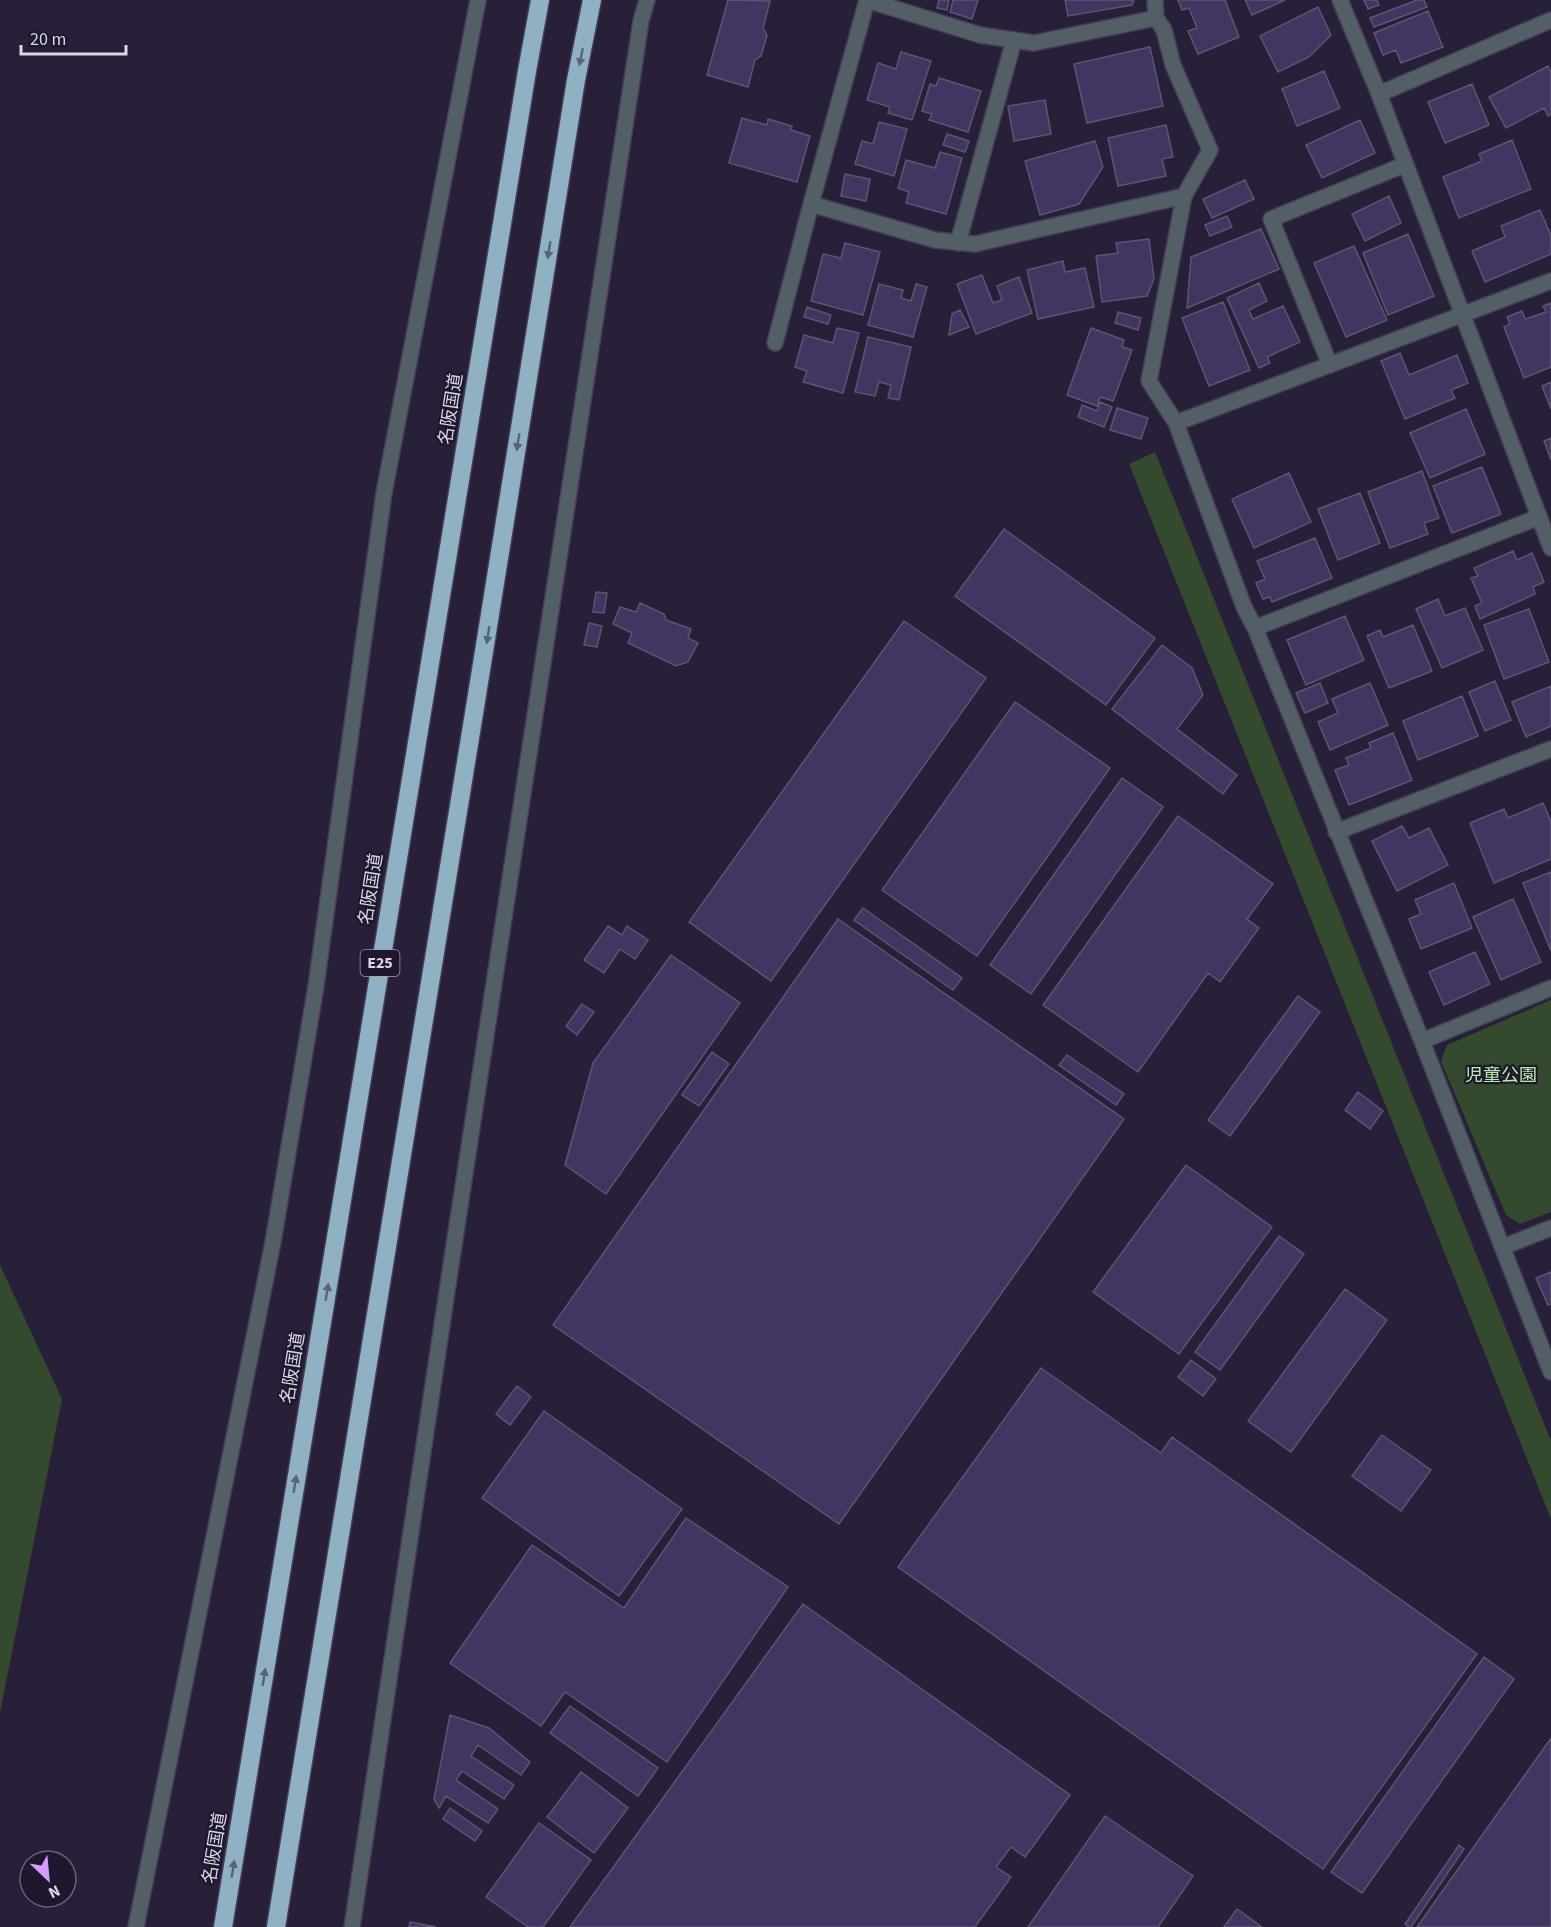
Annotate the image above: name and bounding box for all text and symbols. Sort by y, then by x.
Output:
scale bar [21,18,126,56]
text: 20 m [30,27,66,52]
one-way arrow [575,48,585,67]
one-way arrow [544,240,553,259]
street label: 名阪国道 [433,371,469,447]
one-way arrow [514,433,523,452]
one-way arrow [483,626,492,645]
street label: 名阪国道 [353,851,389,927]
road number: E25 [360,950,400,976]
park label: 児童公園 [1465,1063,1537,1088]
one-way arrow [322,1282,331,1301]
street label: 名阪国道 [275,1330,311,1406]
one-way arrow [291,1475,300,1494]
one-way arrow [260,1667,269,1686]
street label: 名阪国道 [197,1810,233,1886]
north arrow [18,1849,78,1909]
one-way arrow [228,1860,237,1879]
text: N [45,1879,64,1904]

